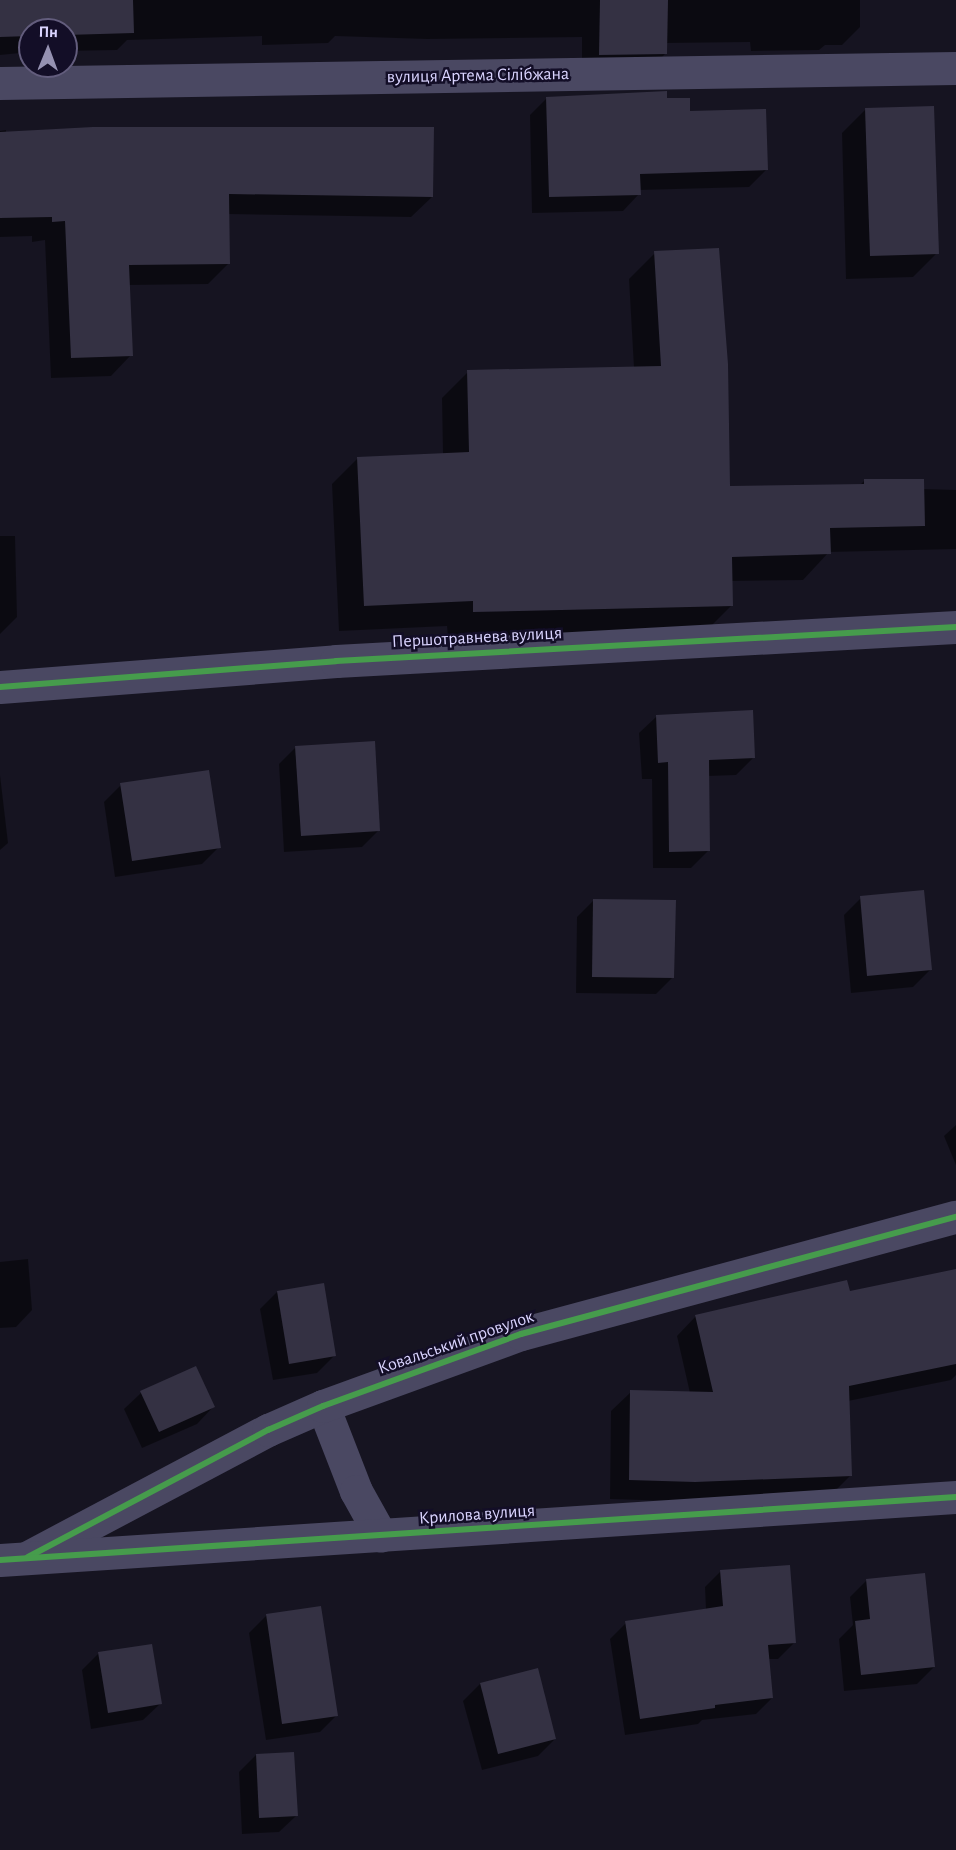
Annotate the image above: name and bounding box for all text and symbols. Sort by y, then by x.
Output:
north arrow [18,18,78,78]
text: Пн [38,24,58,40]
street label: вулиця Артема Сілібжана [387,64,569,88]
street label: Першотравнева вулиця [391,623,563,653]
street label: Ковальський провулок [375,1306,537,1380]
street label: Крилова вулиця [418,1500,536,1530]

